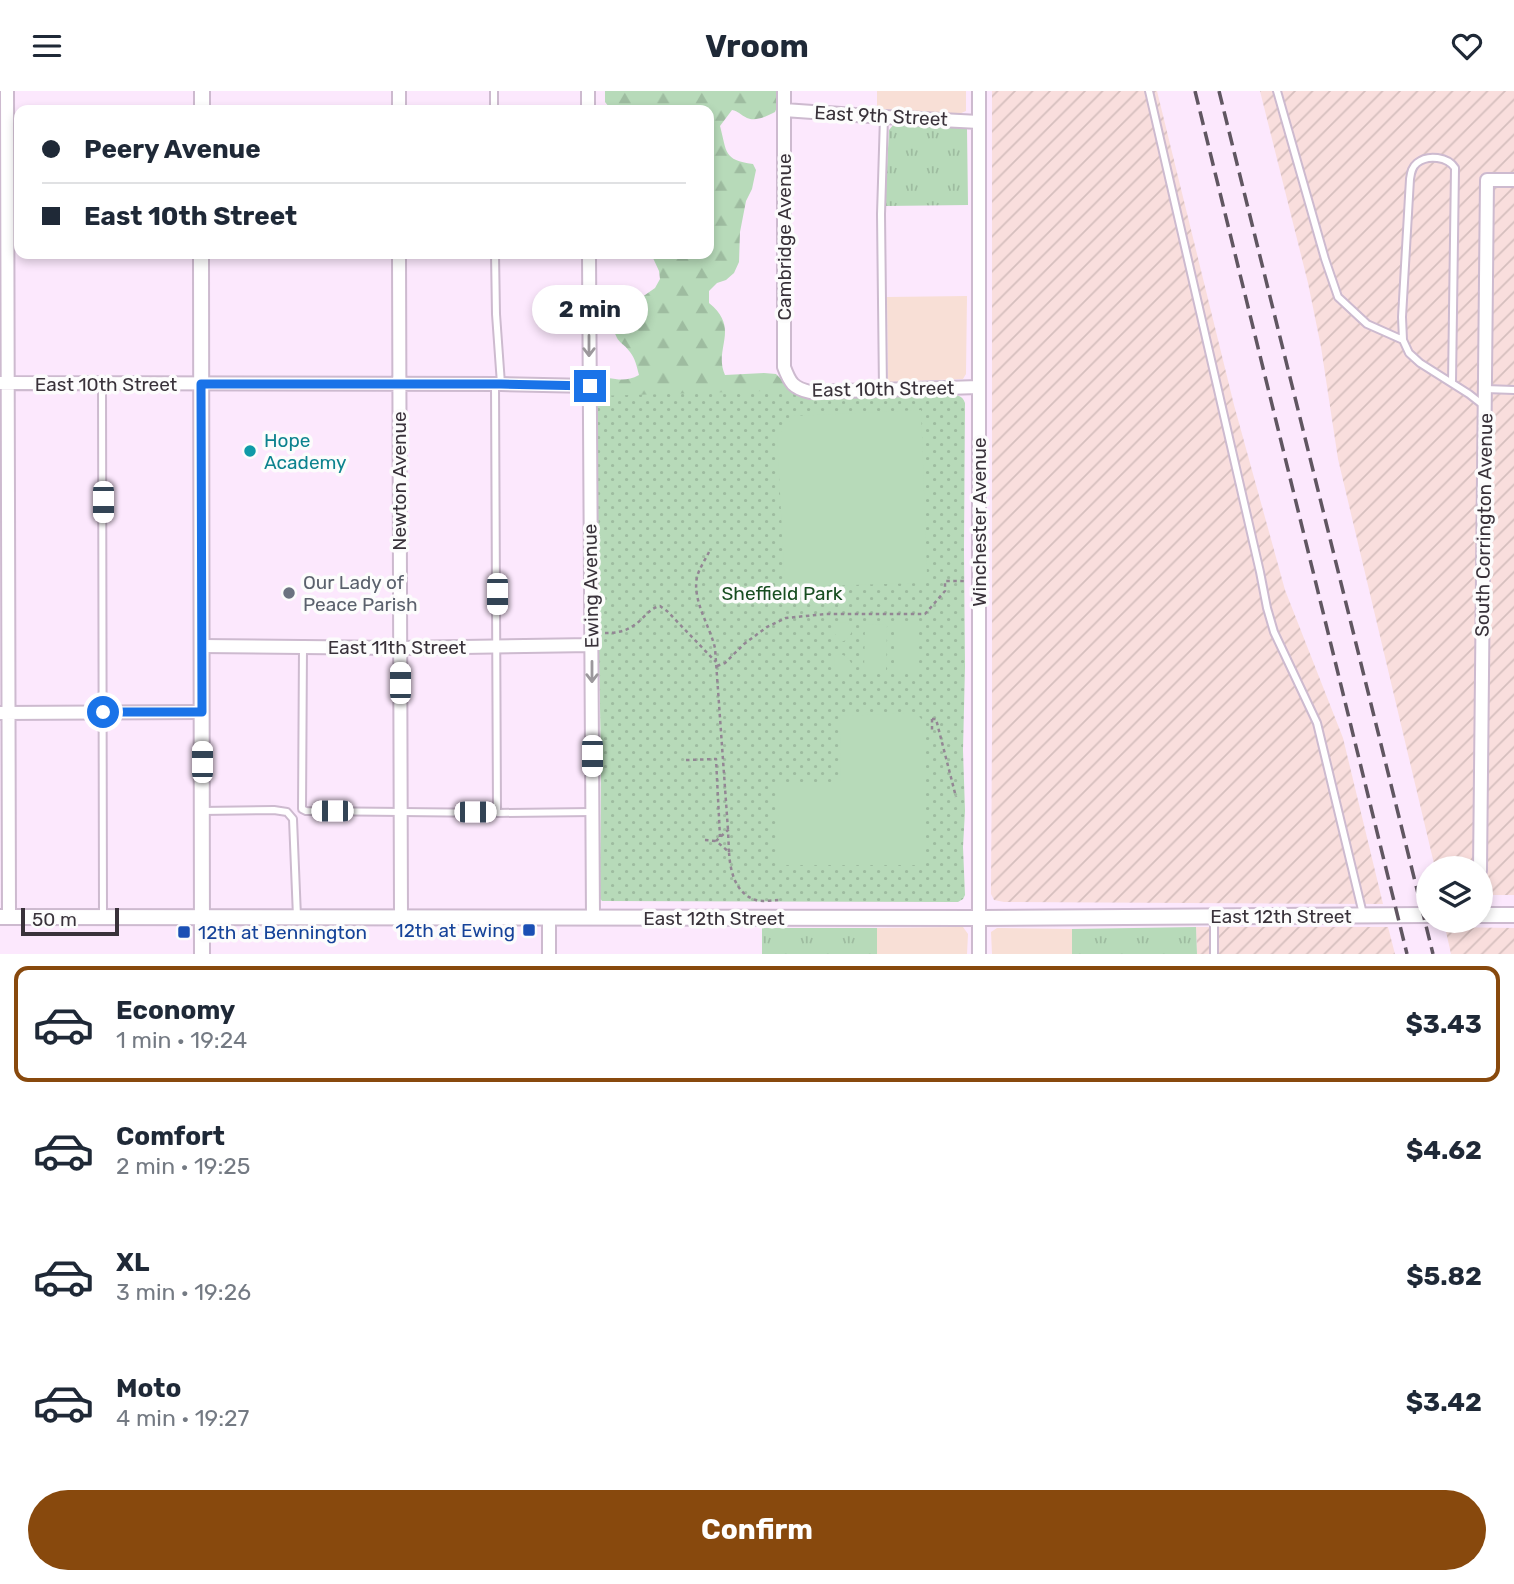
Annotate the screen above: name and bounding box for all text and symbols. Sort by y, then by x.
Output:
icon: menu [28,27,66,65]
text: Vroom [705,27,809,65]
icon: heart [1448,27,1486,65]
street label: East 9th Street [814,101,949,131]
text: Peery Avenue [84,134,261,165]
street label: Cambridge Avenue [773,153,796,321]
text: East 10th Street [84,201,297,232]
callout: 2 min [532,285,648,334]
text: 2 min [559,295,621,323]
one-way arrow [582,335,596,358]
route end [574,370,606,402]
street label: East 10th Street [35,373,178,396]
street label: East 10th Street [812,376,955,402]
street label: Newton Avenue [388,411,411,551]
street label: South Corrington Avenue [1471,413,1497,637]
place label: Hope Academy [264,429,347,474]
street label: Winchester Avenue [968,437,991,607]
marker: Hope Academy [242,443,258,459]
car [93,481,114,523]
street label: Ewing Avenue [578,523,604,649]
place label: Our Lady of Peace Parish [303,571,418,616]
car [487,573,508,615]
park label: Sheffield Park [722,582,843,605]
marker: Our Lady of Peace Parish [281,585,297,601]
street label: East 11th Street [328,636,467,659]
one-way arrow [585,660,599,683]
car [390,662,411,704]
route start [87,696,119,728]
car [582,735,603,777]
car [192,741,213,783]
car [312,801,354,822]
car [455,802,497,823]
map controls [1416,856,1493,933]
button: layers [1416,856,1493,933]
scale bar [21,905,119,937]
street label: East 12th Street [1210,905,1352,928]
street label: East 12th Street [643,907,785,930]
text: 50 m [32,908,77,931]
place label: 12th at Ewing [396,919,515,942]
place label: 12th at Bennington [198,921,367,944]
marker: 12th at Ewing [521,922,537,938]
marker: 12th at Bennington [176,924,192,940]
icon: car [32,993,95,1056]
text: Economy [116,995,235,1026]
text: $3.43 [1405,1009,1482,1040]
text: 1 min · 19:24 [116,1026,247,1054]
icon: car [32,1119,95,1182]
text: Comfort [116,1121,225,1152]
text: $4.62 [1406,1135,1482,1166]
text: 2 min · 19:25 [116,1152,250,1180]
icon: car [32,1245,95,1308]
text: XL [116,1247,149,1278]
text: $5.82 [1406,1261,1482,1292]
text: 3 min · 19:26 [116,1278,251,1306]
icon: car [32,1371,95,1434]
text: Moto [116,1373,181,1404]
text: $3.42 [1406,1387,1482,1418]
text: 4 min · 19:27 [116,1404,249,1432]
button: Confirm [28,1490,1486,1570]

